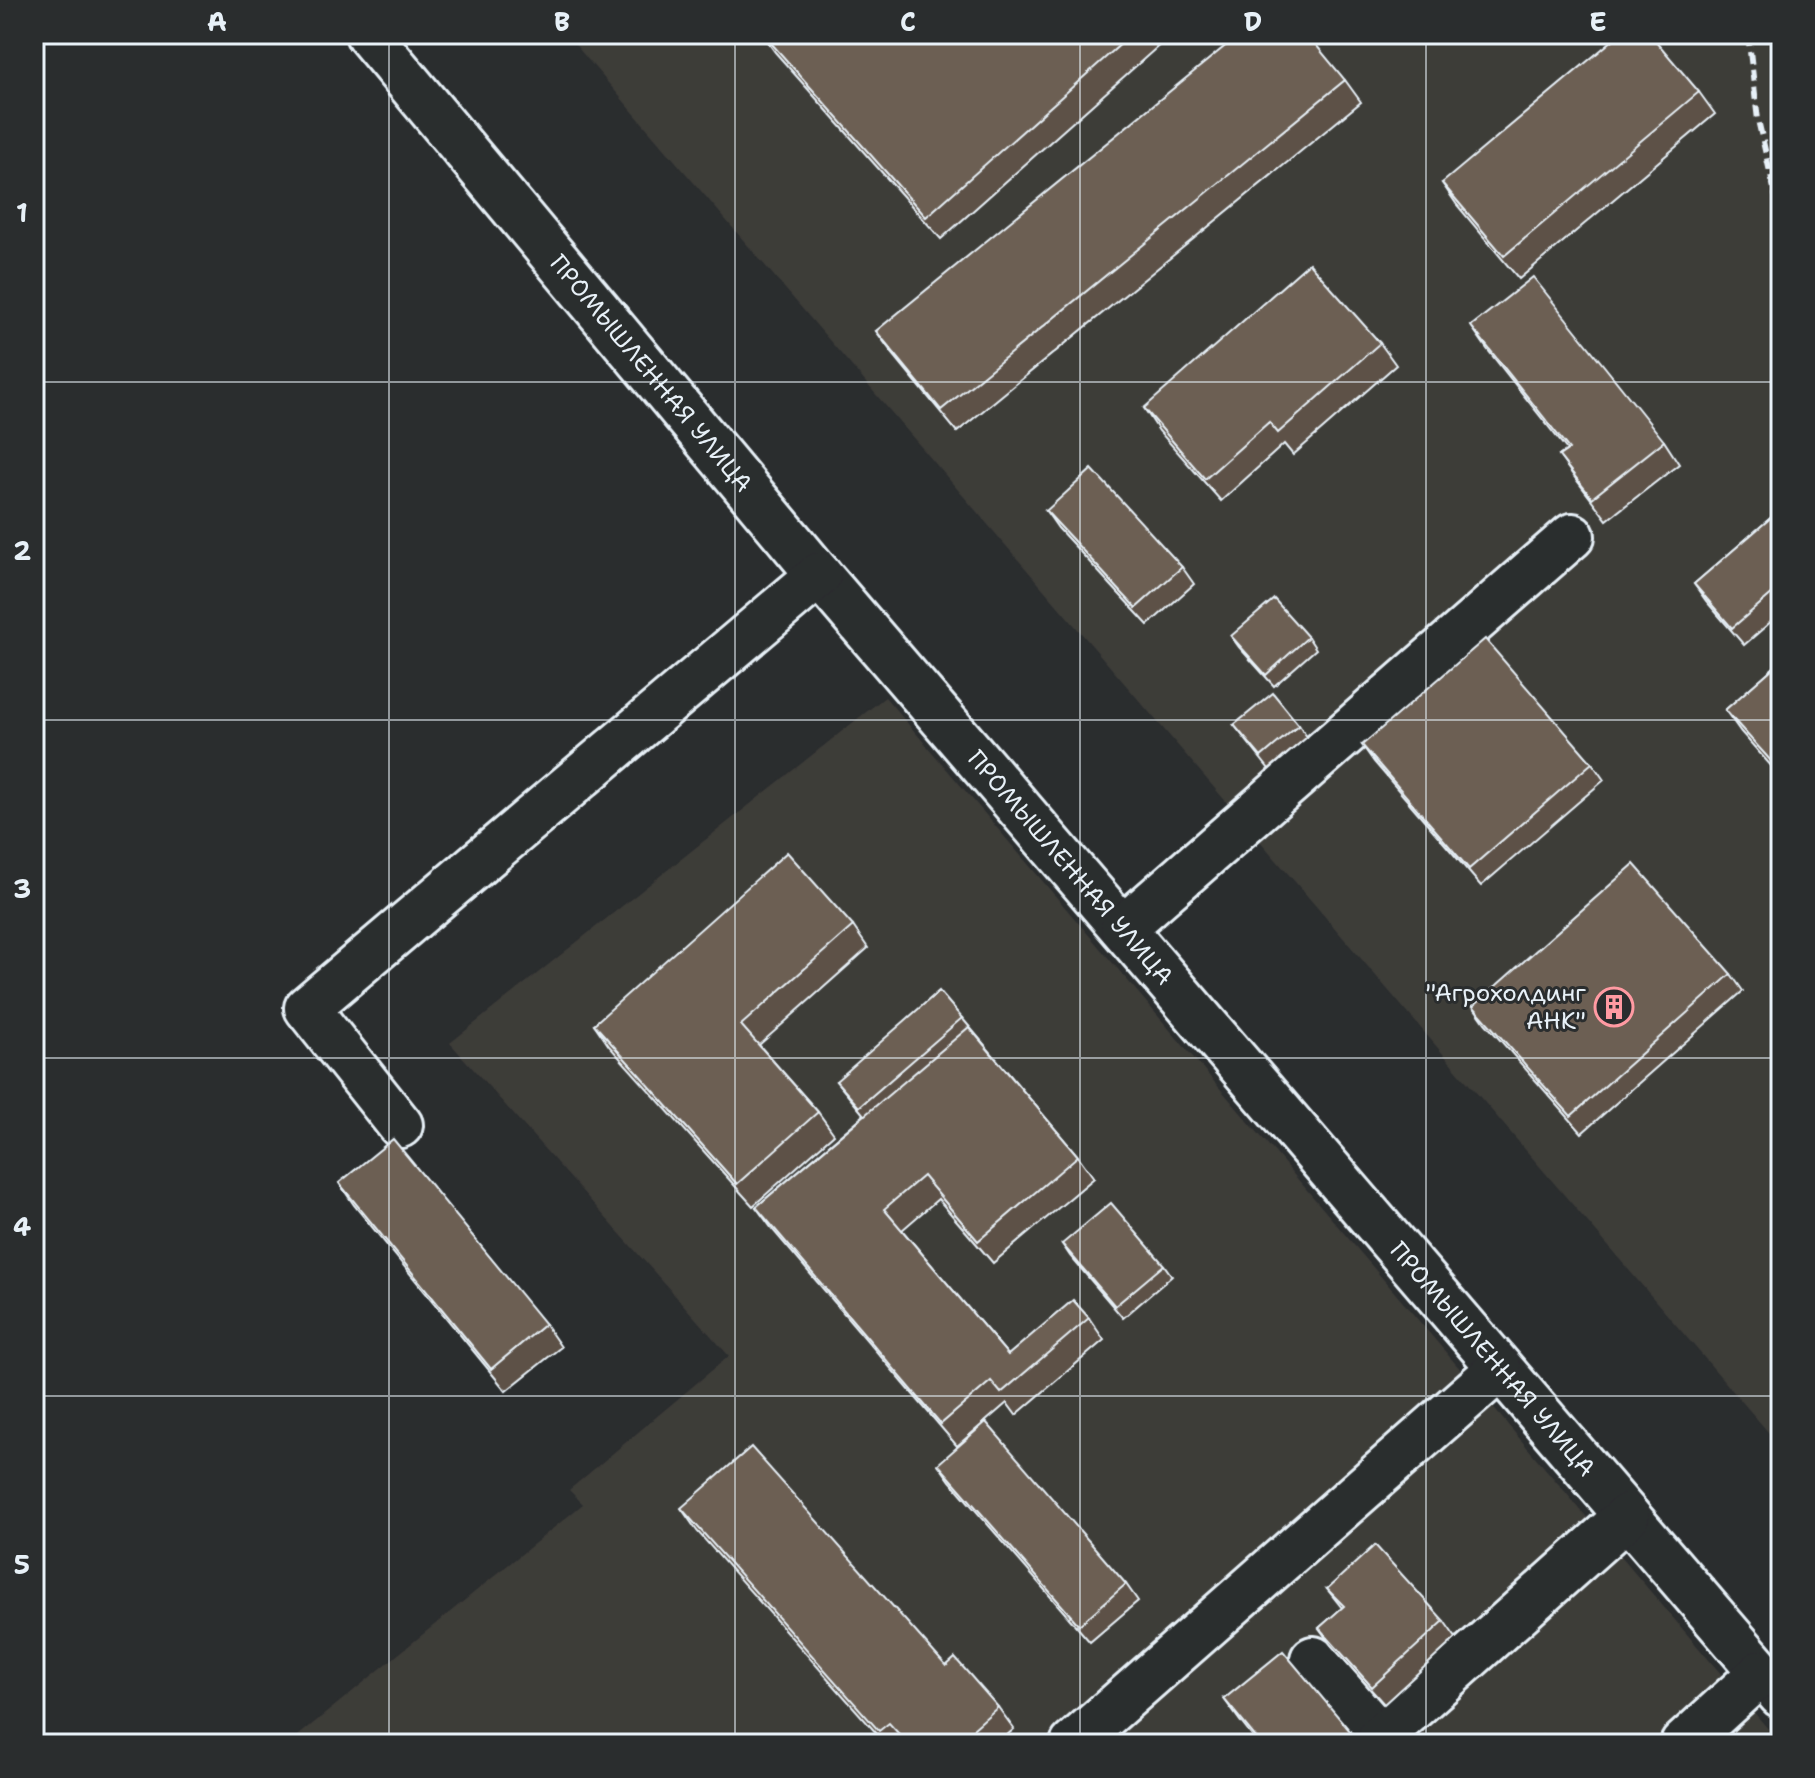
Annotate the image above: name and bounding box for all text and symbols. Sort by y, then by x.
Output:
text: A [207,4,227,39]
text: B [554,4,570,39]
text: C [900,4,916,39]
text: D [1244,4,1262,39]
text: E [1589,4,1607,39]
text: 1 [16,195,28,230]
street label: ПРОМЫШЛЕННАЯ УЛИЦА [543,248,759,499]
text: 2 [13,533,31,568]
street label: ПРОМЫШЛЕННАЯ УЛИЦА [960,743,1180,992]
text: 3 [13,871,31,906]
place label: "Агрохолдинг АНК" [1426,977,1586,1037]
building icon: "Агрохолдинг АНК" [1593,986,1635,1028]
text: 4 [13,1209,31,1244]
street label: ПРОМЫШЛЕННАЯ УЛИЦА [1383,1235,1602,1483]
text: 5 [14,1547,30,1582]

